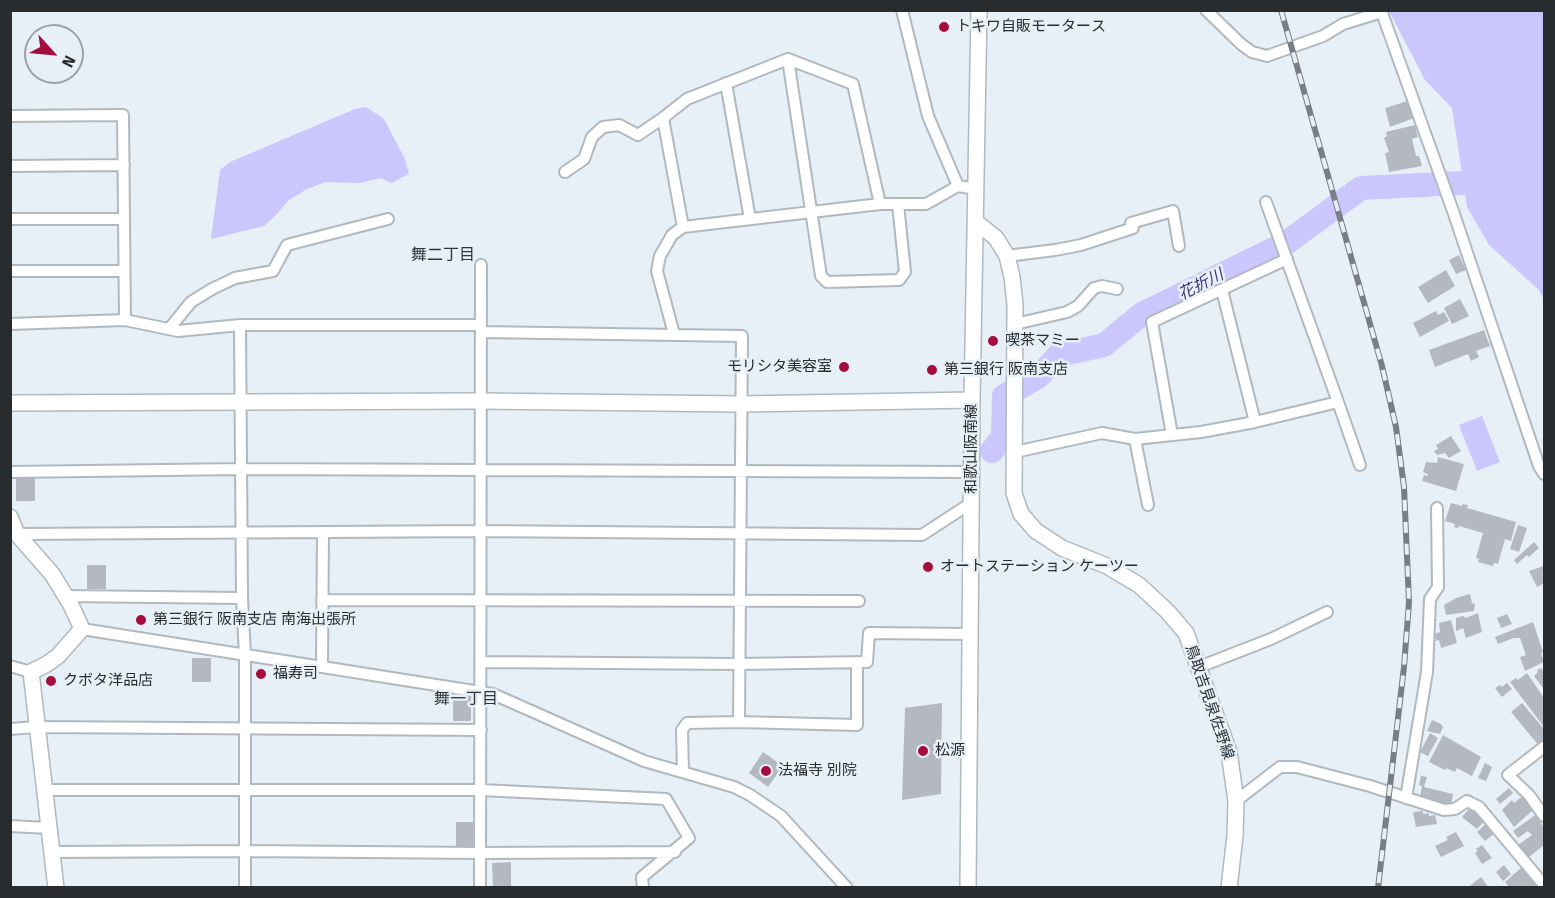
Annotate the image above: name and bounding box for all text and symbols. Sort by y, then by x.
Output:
place label: トキワ自販モータース [956,18,1106,36]
marker: トキワ自販モータース [937,20,951,34]
north arrow [24,24,84,84]
text: N [58,52,80,71]
district label: 舞二丁目 [411,246,475,266]
water label: 花折川 [1175,266,1227,304]
place label: 喫茶マミー [1005,332,1080,350]
marker: 喫茶マミー [986,334,1000,348]
place label: モリシタ美容室 [727,358,832,376]
marker: モリシタ美容室 [837,360,851,374]
place label: 第三銀行 阪南支店 [944,361,1068,379]
marker: 第三銀行 阪南支店 [925,363,939,377]
street label: 和歌山阪南線 [963,404,981,494]
place label: オートステーション ケーツー [940,558,1139,576]
marker: オートステーション ケーツー [921,560,935,574]
place label: 第三銀行 阪南支店 南海出張所 [153,611,356,629]
marker: 第三銀行 阪南支店 南海出張所 [134,613,148,627]
street label: 鳥取吉見泉佐野線 [1181,642,1237,762]
place label: 福寿司 [273,665,318,683]
marker: 福寿司 [254,667,268,681]
place label: クボタ洋品店 [63,672,153,690]
marker: クボタ洋品店 [44,674,58,688]
district label: 舞一丁目 [434,690,498,710]
place label: 松源 [935,742,965,760]
marker: 松源 [916,744,930,758]
place label: 法福寺 別院 [778,762,857,780]
marker: 法福寺 別院 [759,764,773,778]

